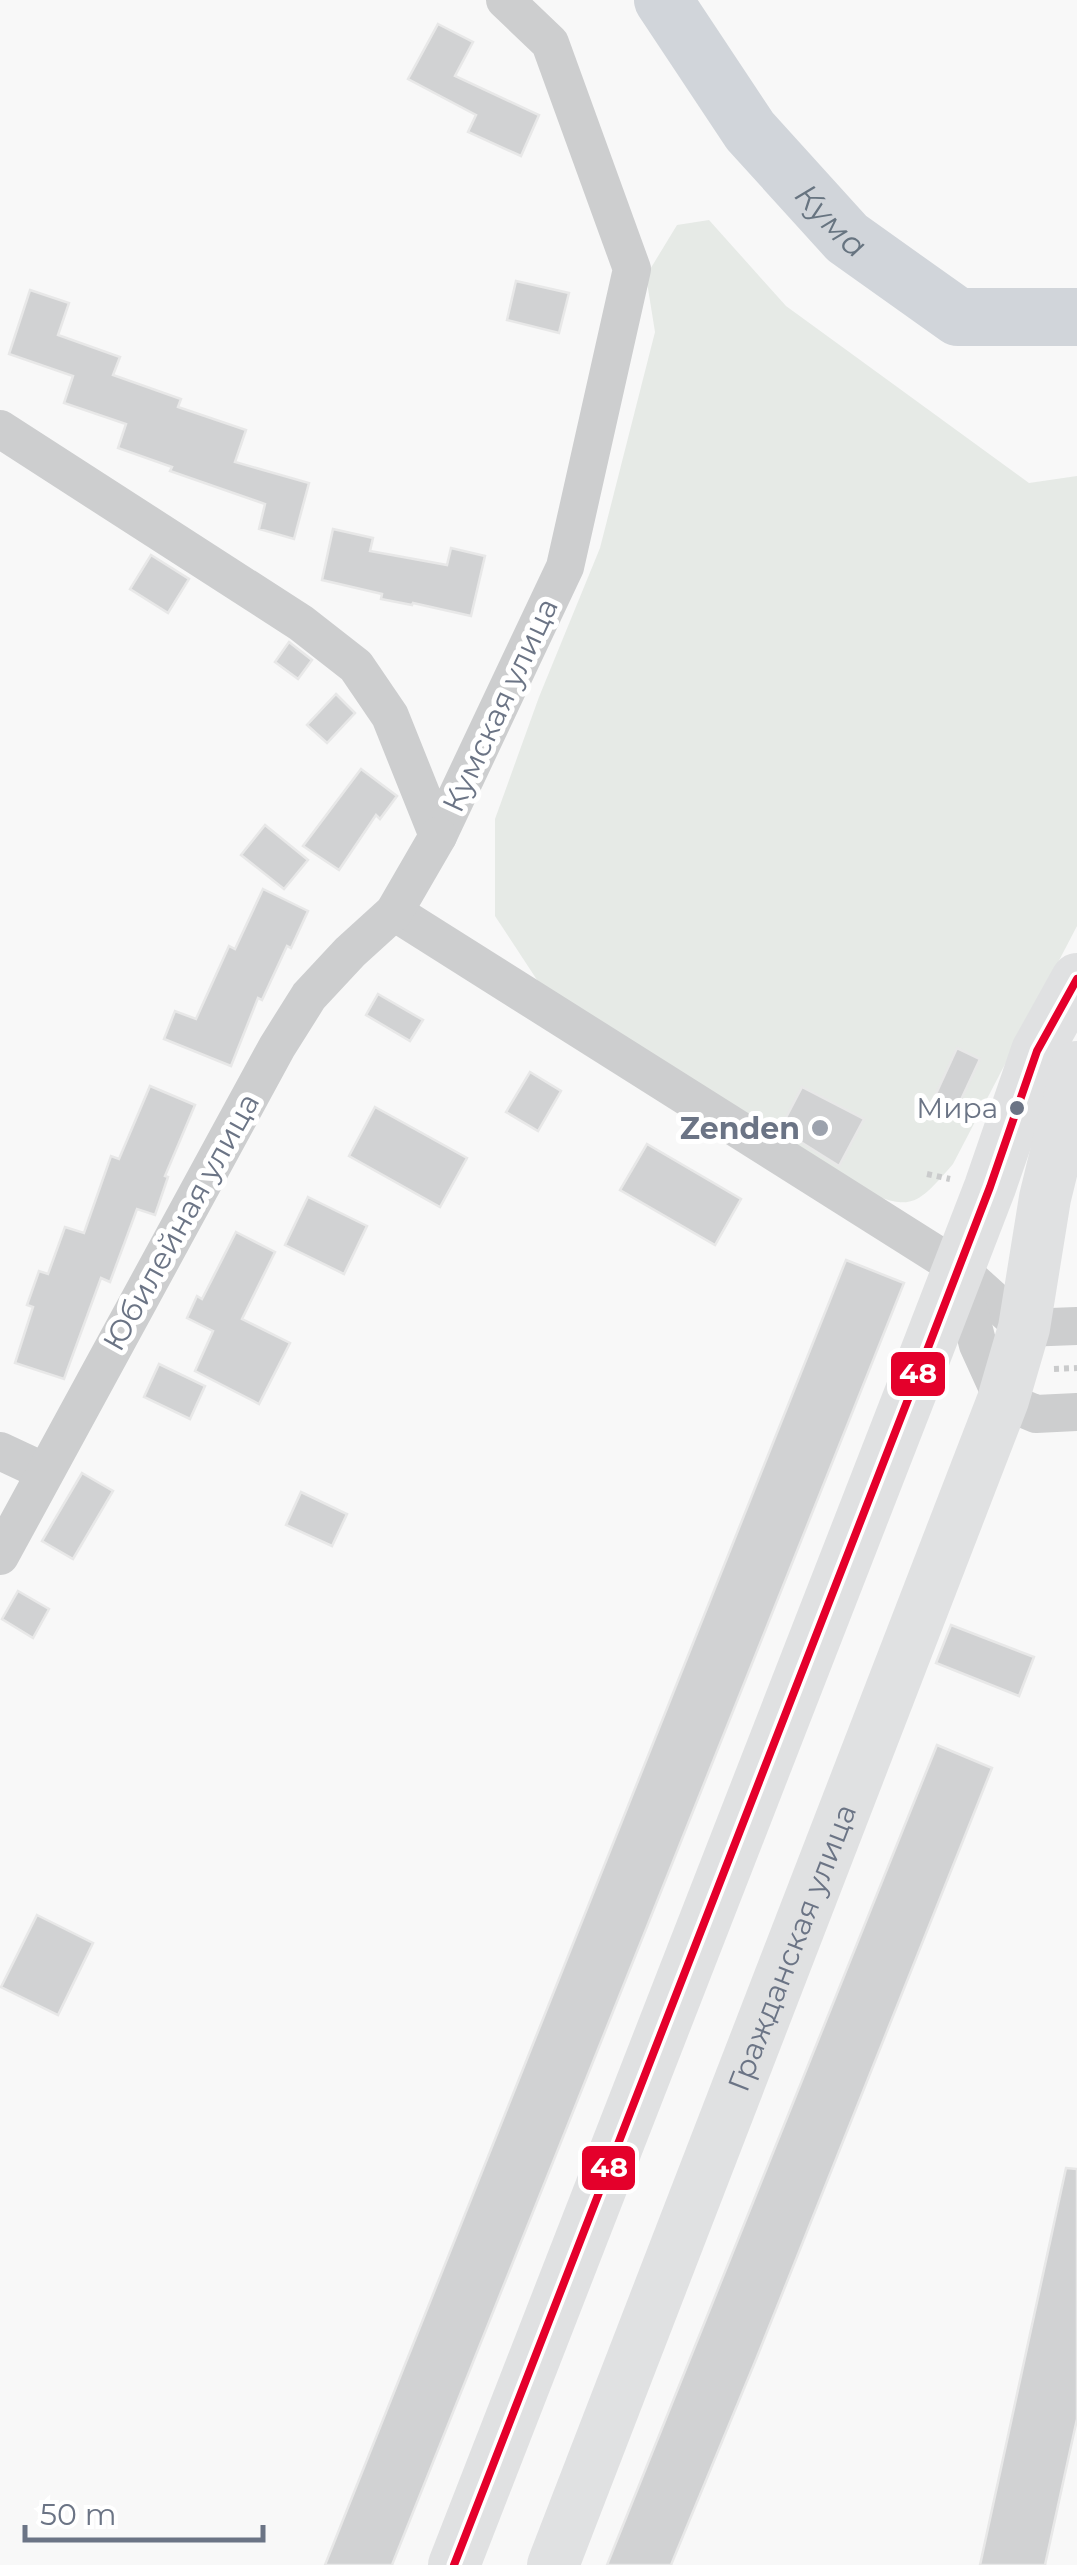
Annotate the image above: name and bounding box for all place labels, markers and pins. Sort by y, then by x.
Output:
place label: Мира [916,1091,998,1125]
marker: Мира [1007,1098,1027,1118]
place label: Zenden [680,1110,800,1147]
marker: Zenden [809,1117,831,1139]

